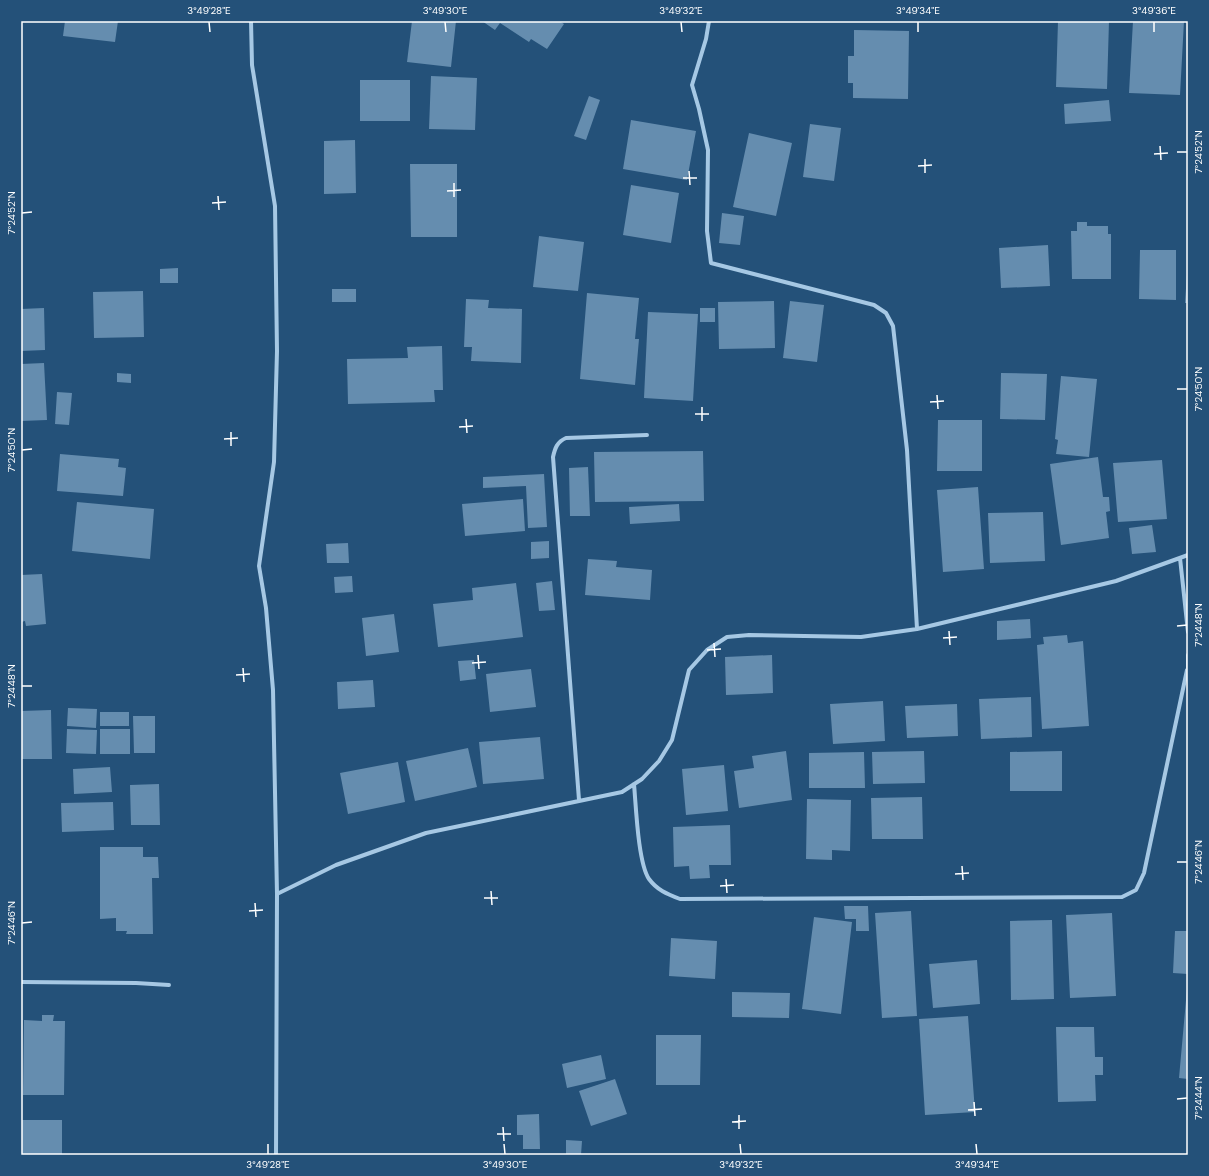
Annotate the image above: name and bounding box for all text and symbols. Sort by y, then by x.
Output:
text: 3°49'28"E [187,4,231,17]
text: 3°49'30"E [423,4,468,17]
text: 3°49'32"E [659,4,703,17]
text: 3°49'34"E [896,4,940,17]
text: 3°49'36"E [1132,4,1176,17]
text: 7°24'52"N [1192,130,1205,174]
text: 7°24'52"N [5,191,18,235]
text: 7°24'50"N [1192,367,1205,411]
text: 7°24'50"N [5,428,18,472]
text: 7°24'48"N [1192,603,1205,647]
text: 7°24'48"N [5,664,18,708]
text: 7°24'46"N [1192,840,1205,884]
text: 7°24'46"N [5,901,18,945]
text: 7°24'44"N [1192,1076,1205,1120]
text: 3°49'28"E [246,1158,290,1171]
text: 3°49'30"E [483,1158,528,1171]
text: 3°49'32"E [719,1158,763,1171]
text: 3°49'34"E [955,1158,999,1171]

